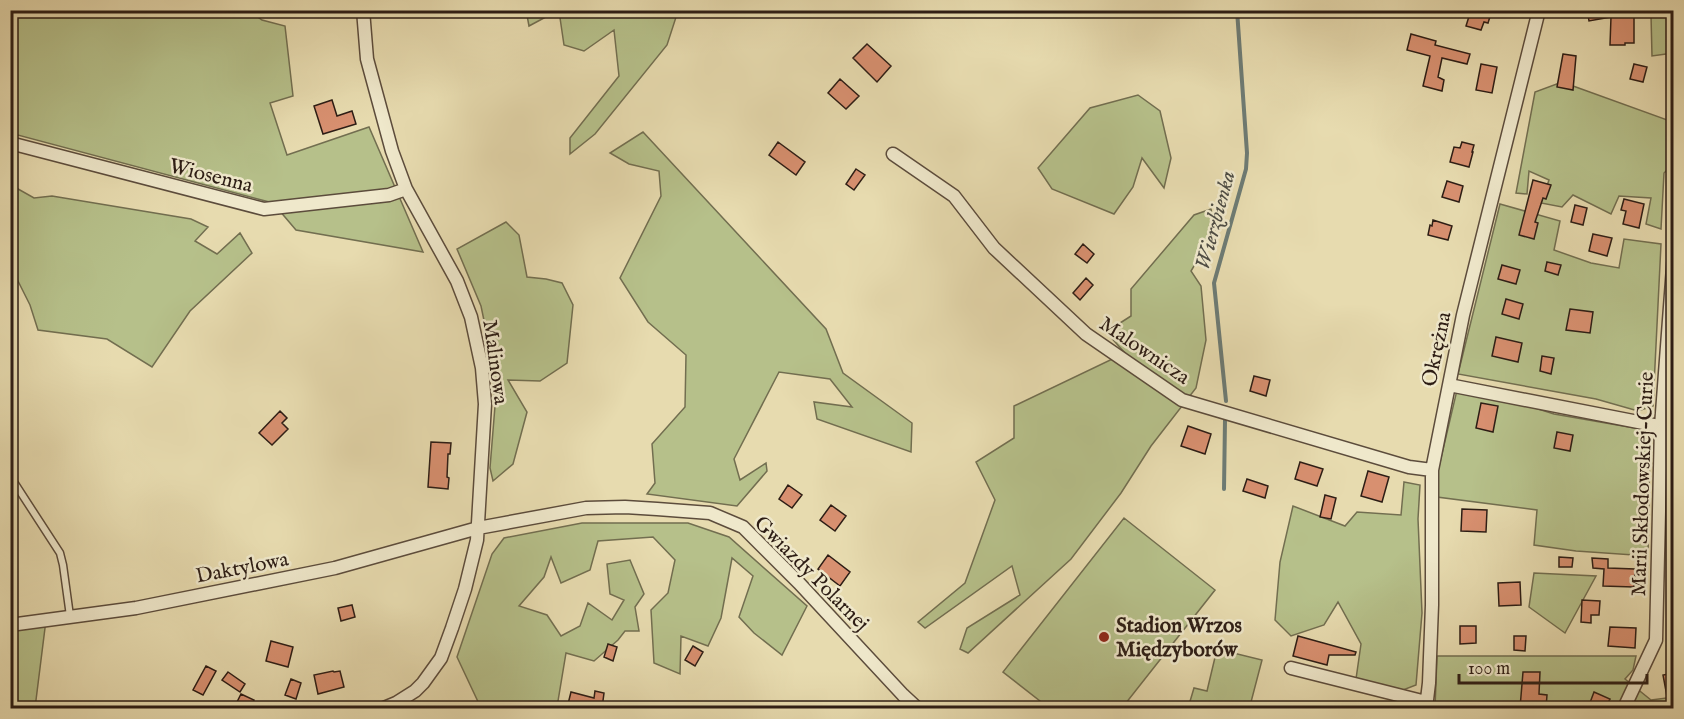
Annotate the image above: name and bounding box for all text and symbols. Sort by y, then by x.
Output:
street label: Wiosenna [166,153,256,200]
water label: Wierzbienka [1189,168,1243,273]
street label: Okrężna [1416,308,1459,389]
street label: Malownicza [1094,311,1196,392]
street label: Malinowa [475,318,514,407]
street label: Marii Skłodowskiej-Curie [1626,371,1661,597]
street label: Gwiazdy Polarnej [748,511,874,637]
street label: Daktylowa [194,546,292,591]
place label: Stadion Wrzos Międzyborów [1116,613,1242,664]
marker: Stadion Wrzos Międzyborów [1097,630,1111,644]
scale bar [1459,647,1646,685]
text: 100 m [1468,658,1510,681]

